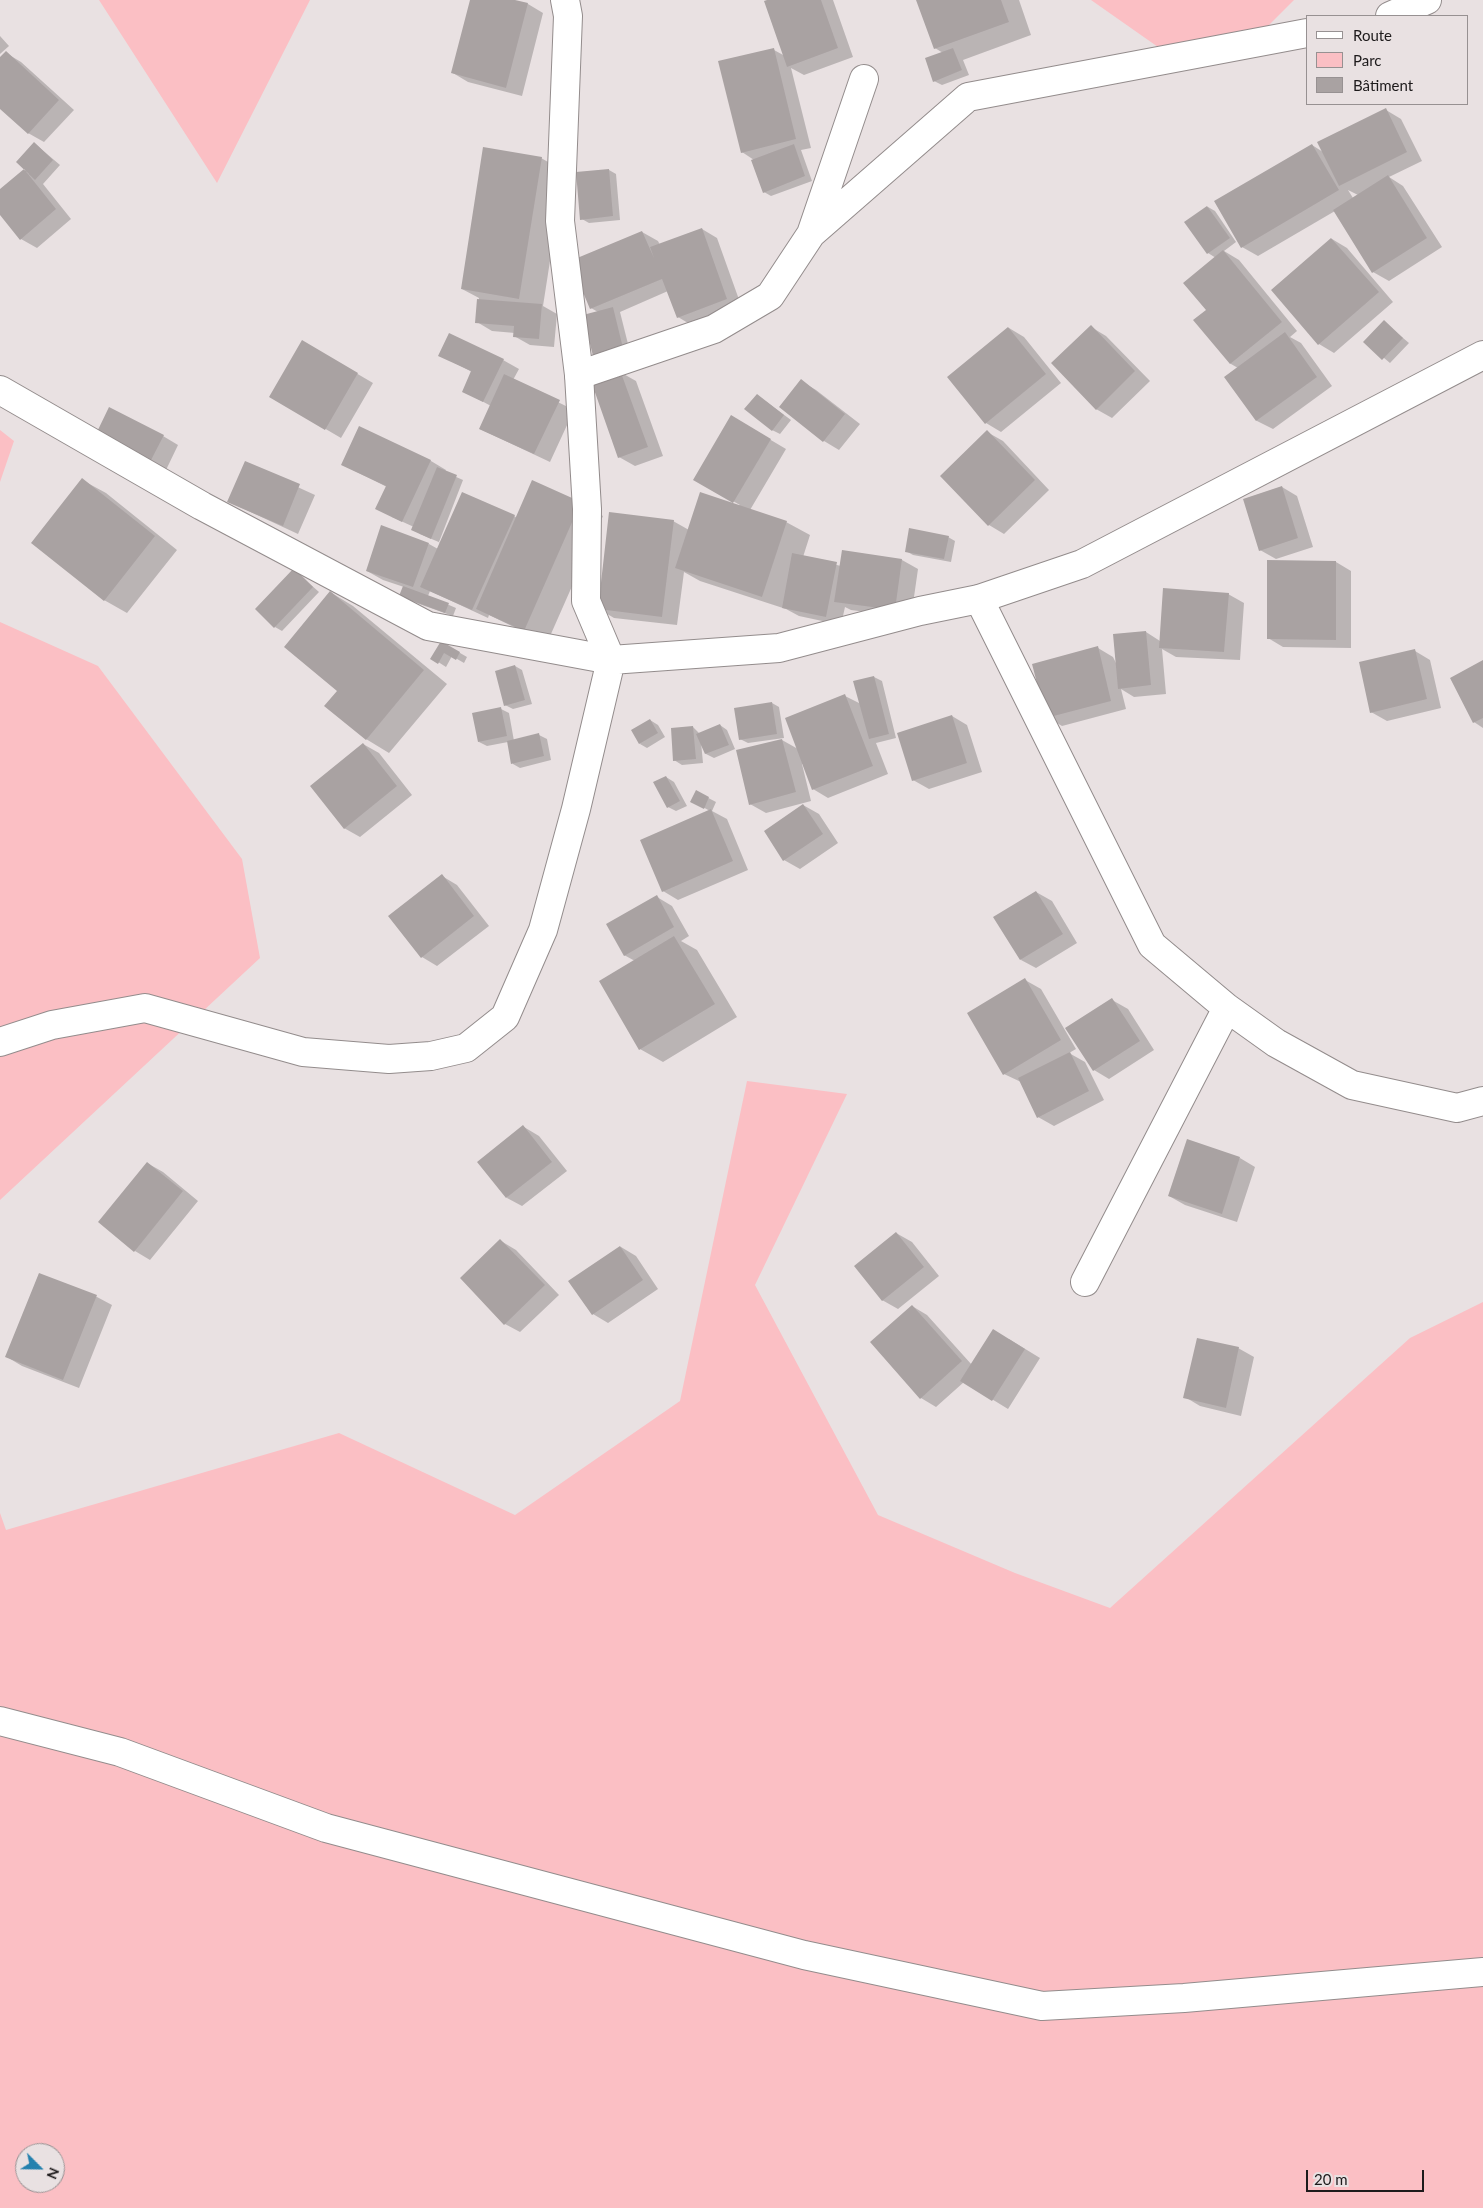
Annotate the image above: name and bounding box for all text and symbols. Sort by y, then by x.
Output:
legend [1306,15,1468,105]
text: Route [1353,26,1392,44]
text: Parc [1353,51,1382,69]
text: Bâtiment [1353,76,1413,94]
north arrow [15,2143,65,2193]
scale bar [1308,2160,1426,2192]
text: N [43,2165,63,2182]
text: 20 m [1314,2170,1348,2188]

